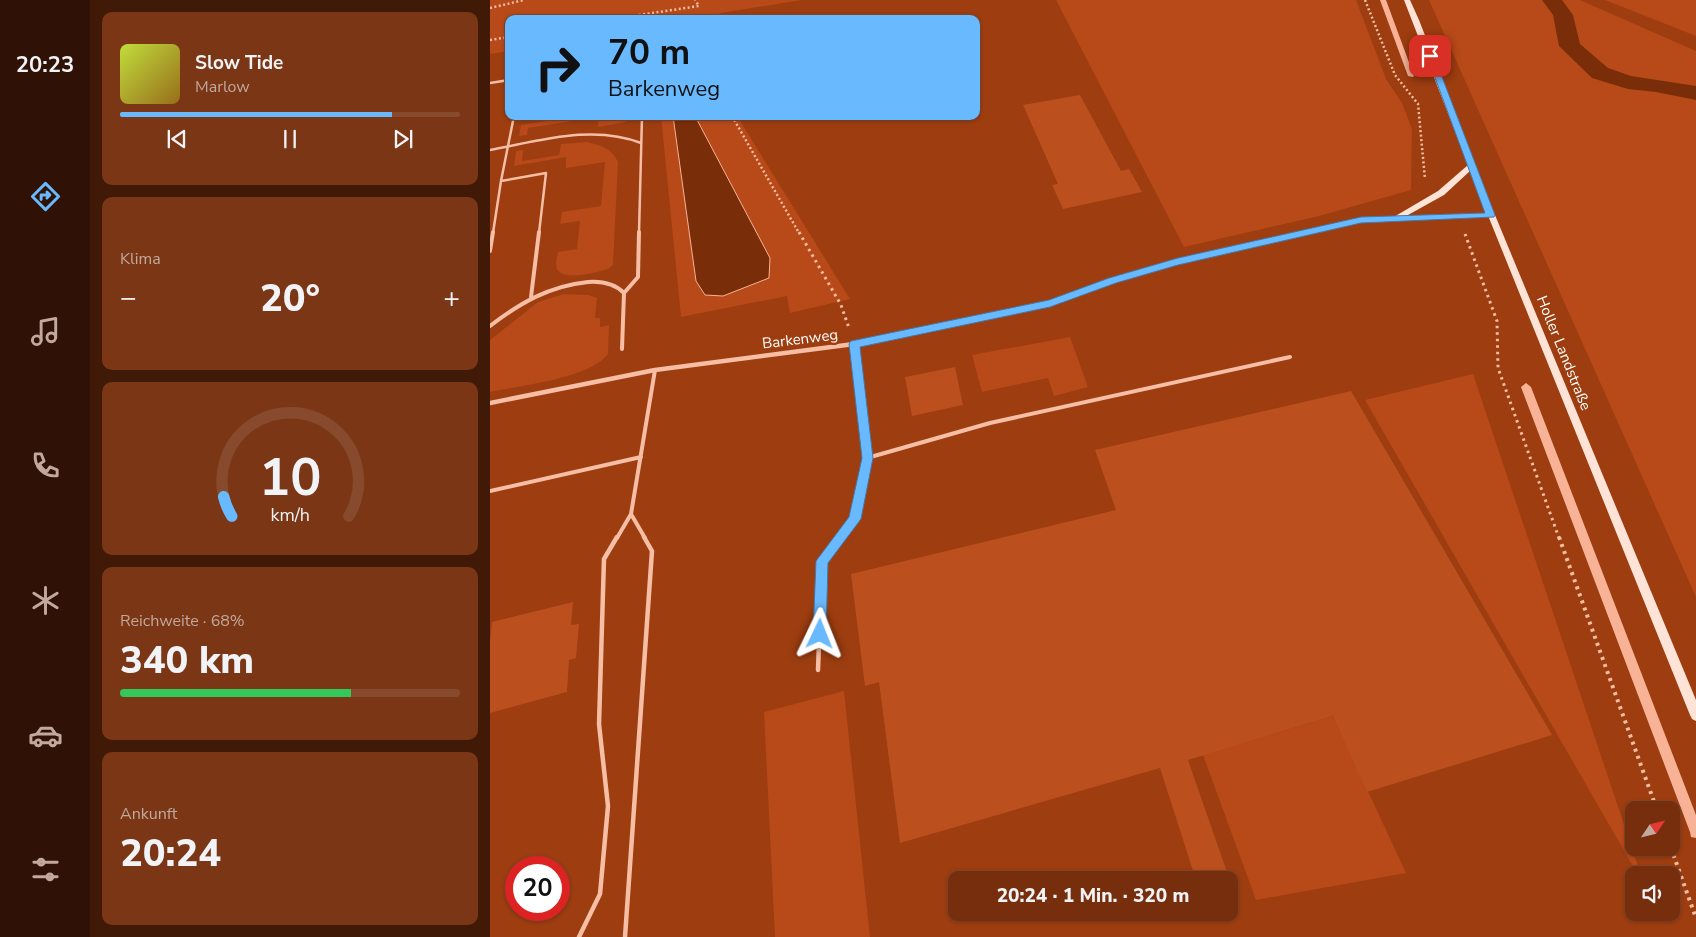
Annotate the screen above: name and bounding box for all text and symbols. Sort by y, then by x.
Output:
text: 70 m [608,29,690,76]
icon: right [525,35,590,100]
pin [1409,35,1451,77]
icon: arrive [1416,42,1444,70]
text: 20:23 [16,50,74,80]
text: Slow Tide [195,50,283,76]
text: Barkenweg [608,74,720,104]
text: Marlow [195,76,250,98]
icon: previous [163,125,191,153]
icon: pause [276,125,304,153]
icon: next [389,125,417,153]
icon: directions [28,179,63,214]
text: Klima [120,248,161,270]
text: 20° [260,273,320,324]
text: − [120,279,137,317]
text: + [443,279,460,317]
street label: Holler Landstraße [1532,293,1596,413]
icon: music [28,314,63,349]
street label: Barkenweg [761,324,839,354]
text: 10 [259,442,321,513]
icon: phone [28,448,63,483]
text: km/h [270,503,310,527]
icon: climate [28,583,63,618]
position arrow [793,607,845,659]
text: Reichweite · 68% [120,610,245,632]
text: 340 km [120,635,254,686]
icon: car [28,718,63,753]
north arrow [1625,801,1680,856]
map controls [1625,801,1680,921]
text: Ankunft [120,803,177,825]
text: 20:24 [120,828,221,879]
icon: filters [28,852,63,887]
speed limit sign: 20 [505,856,570,921]
button: sound [1625,866,1680,921]
text: 20:24 · 1 Min. · 320 m [997,883,1189,909]

